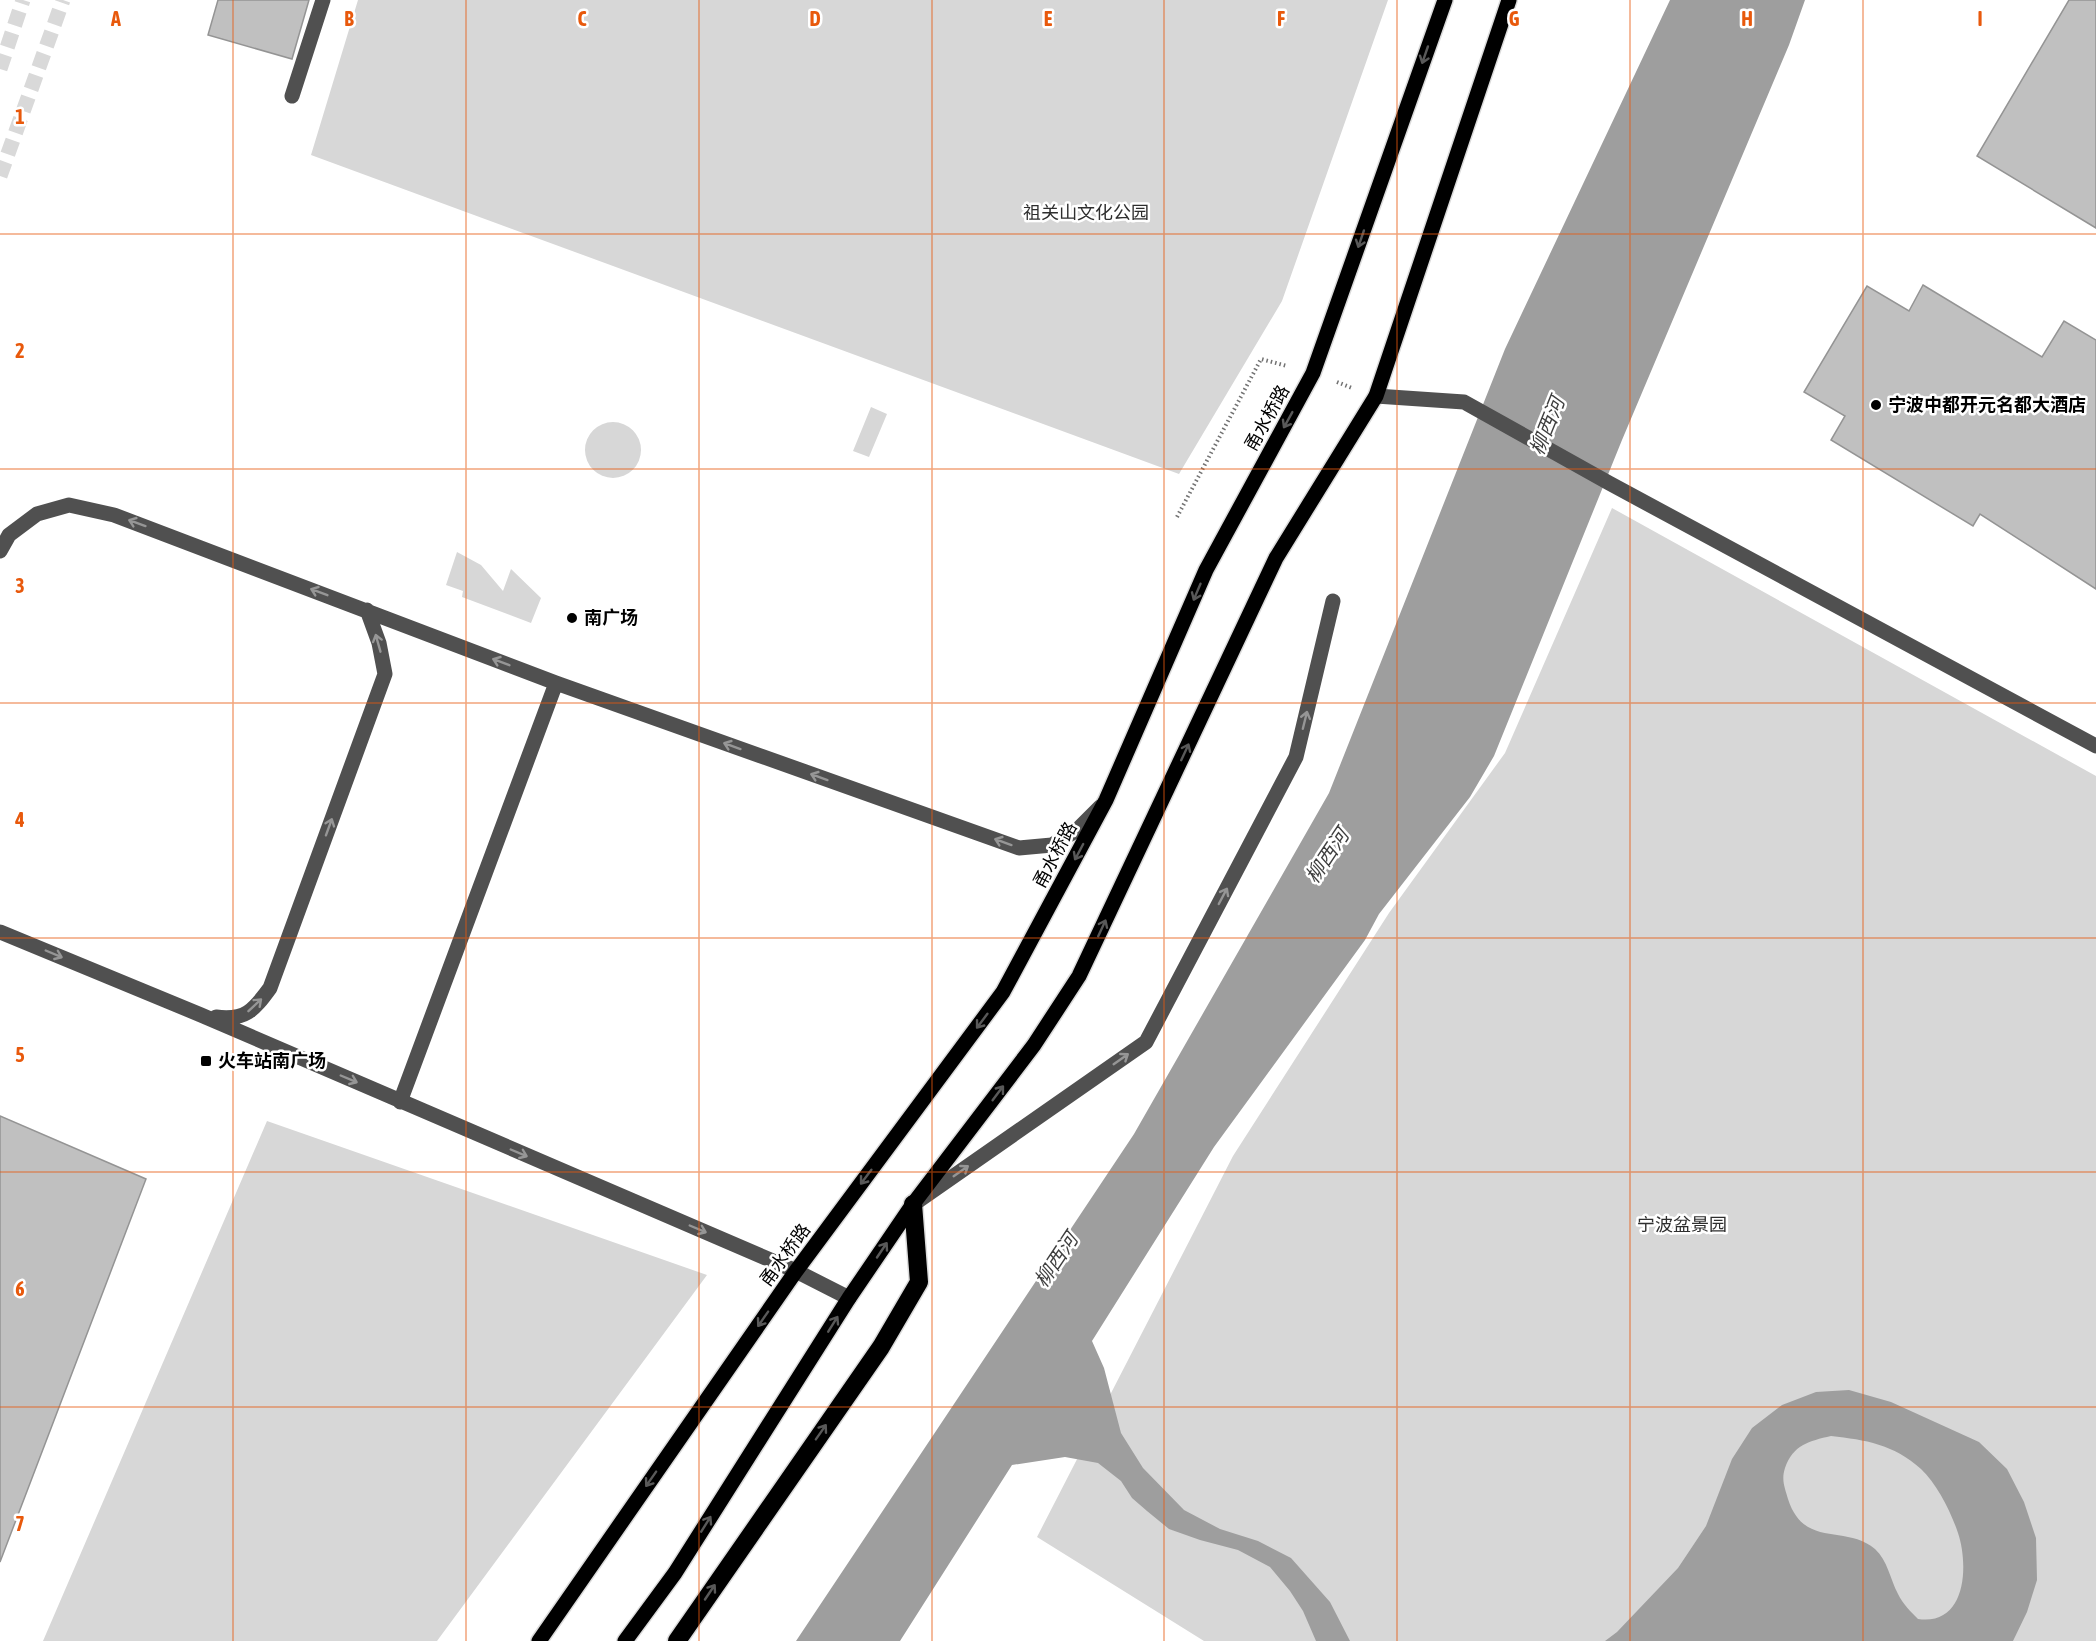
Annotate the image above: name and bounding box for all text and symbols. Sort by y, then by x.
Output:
text: A [110,7,121,30]
text: B [344,7,354,30]
text: C [578,7,587,30]
text: D [809,7,821,30]
text: E [1044,7,1053,30]
text: F [1277,7,1285,30]
text: G [1509,7,1520,30]
text: H [1741,7,1753,30]
text: I [1977,7,1983,30]
one-way arrow [1419,45,1430,64]
text: 1 [15,105,25,128]
park label: 祖关山文化公园 [1023,202,1149,223]
one-way arrow [1354,229,1365,248]
text: 2 [15,339,25,362]
street label: 甬水桥路 [1240,381,1293,454]
water label: 柳西河 [1525,390,1570,458]
place label: 宁波中都开元名都大酒店 [1888,394,2086,415]
marker: 宁波中都开元名都大酒店 [1869,398,1883,412]
one-way arrow [1282,410,1293,428]
one-way arrow [128,517,147,528]
text: 3 [15,574,25,597]
one-way arrow [1190,582,1202,600]
one-way arrow [310,586,329,597]
place label: 南广场 [584,607,638,628]
marker: 南广场 [565,611,579,625]
one-way arrow [372,633,384,652]
one-way arrow [493,656,511,667]
one-way arrow [1299,711,1311,730]
one-way arrow [723,740,742,751]
one-way arrow [1179,743,1191,761]
one-way arrow [810,770,829,781]
text: 4 [14,808,25,831]
one-way arrow [324,818,335,837]
street label: 甬水桥路 [1028,818,1081,891]
water label: 柳西河 [1300,821,1355,887]
one-way arrow [994,836,1013,847]
one-way arrow [1073,843,1085,860]
one-way arrow [1217,887,1229,905]
one-way arrow [1096,920,1108,938]
one-way arrow [44,949,63,960]
one-way arrow [247,998,262,1012]
one-way arrow [976,1012,988,1028]
text: 5 [15,1043,25,1066]
place label: 火车站南广场 [218,1050,326,1071]
one-way arrow [1112,1053,1129,1065]
marker: 火车站南广场 [199,1054,213,1068]
one-way arrow [339,1074,357,1086]
one-way arrow [991,1085,1004,1101]
one-way arrow [509,1147,527,1159]
one-way arrow [952,1165,969,1177]
one-way arrow [859,1169,872,1185]
park label: 宁波盆景园 [1637,1214,1727,1235]
street label: 甬水桥路 [755,1219,814,1290]
one-way arrow [688,1224,707,1235]
water label: 柳西河 [1029,1225,1084,1291]
one-way arrow [876,1242,888,1258]
text: 6 [15,1277,25,1300]
one-way arrow [757,1310,769,1327]
one-way arrow [827,1316,839,1333]
one-way arrow [815,1425,827,1441]
one-way arrow [645,1470,657,1487]
text: 7 [15,1512,25,1535]
one-way arrow [700,1516,712,1533]
one-way arrow [704,1585,716,1601]

